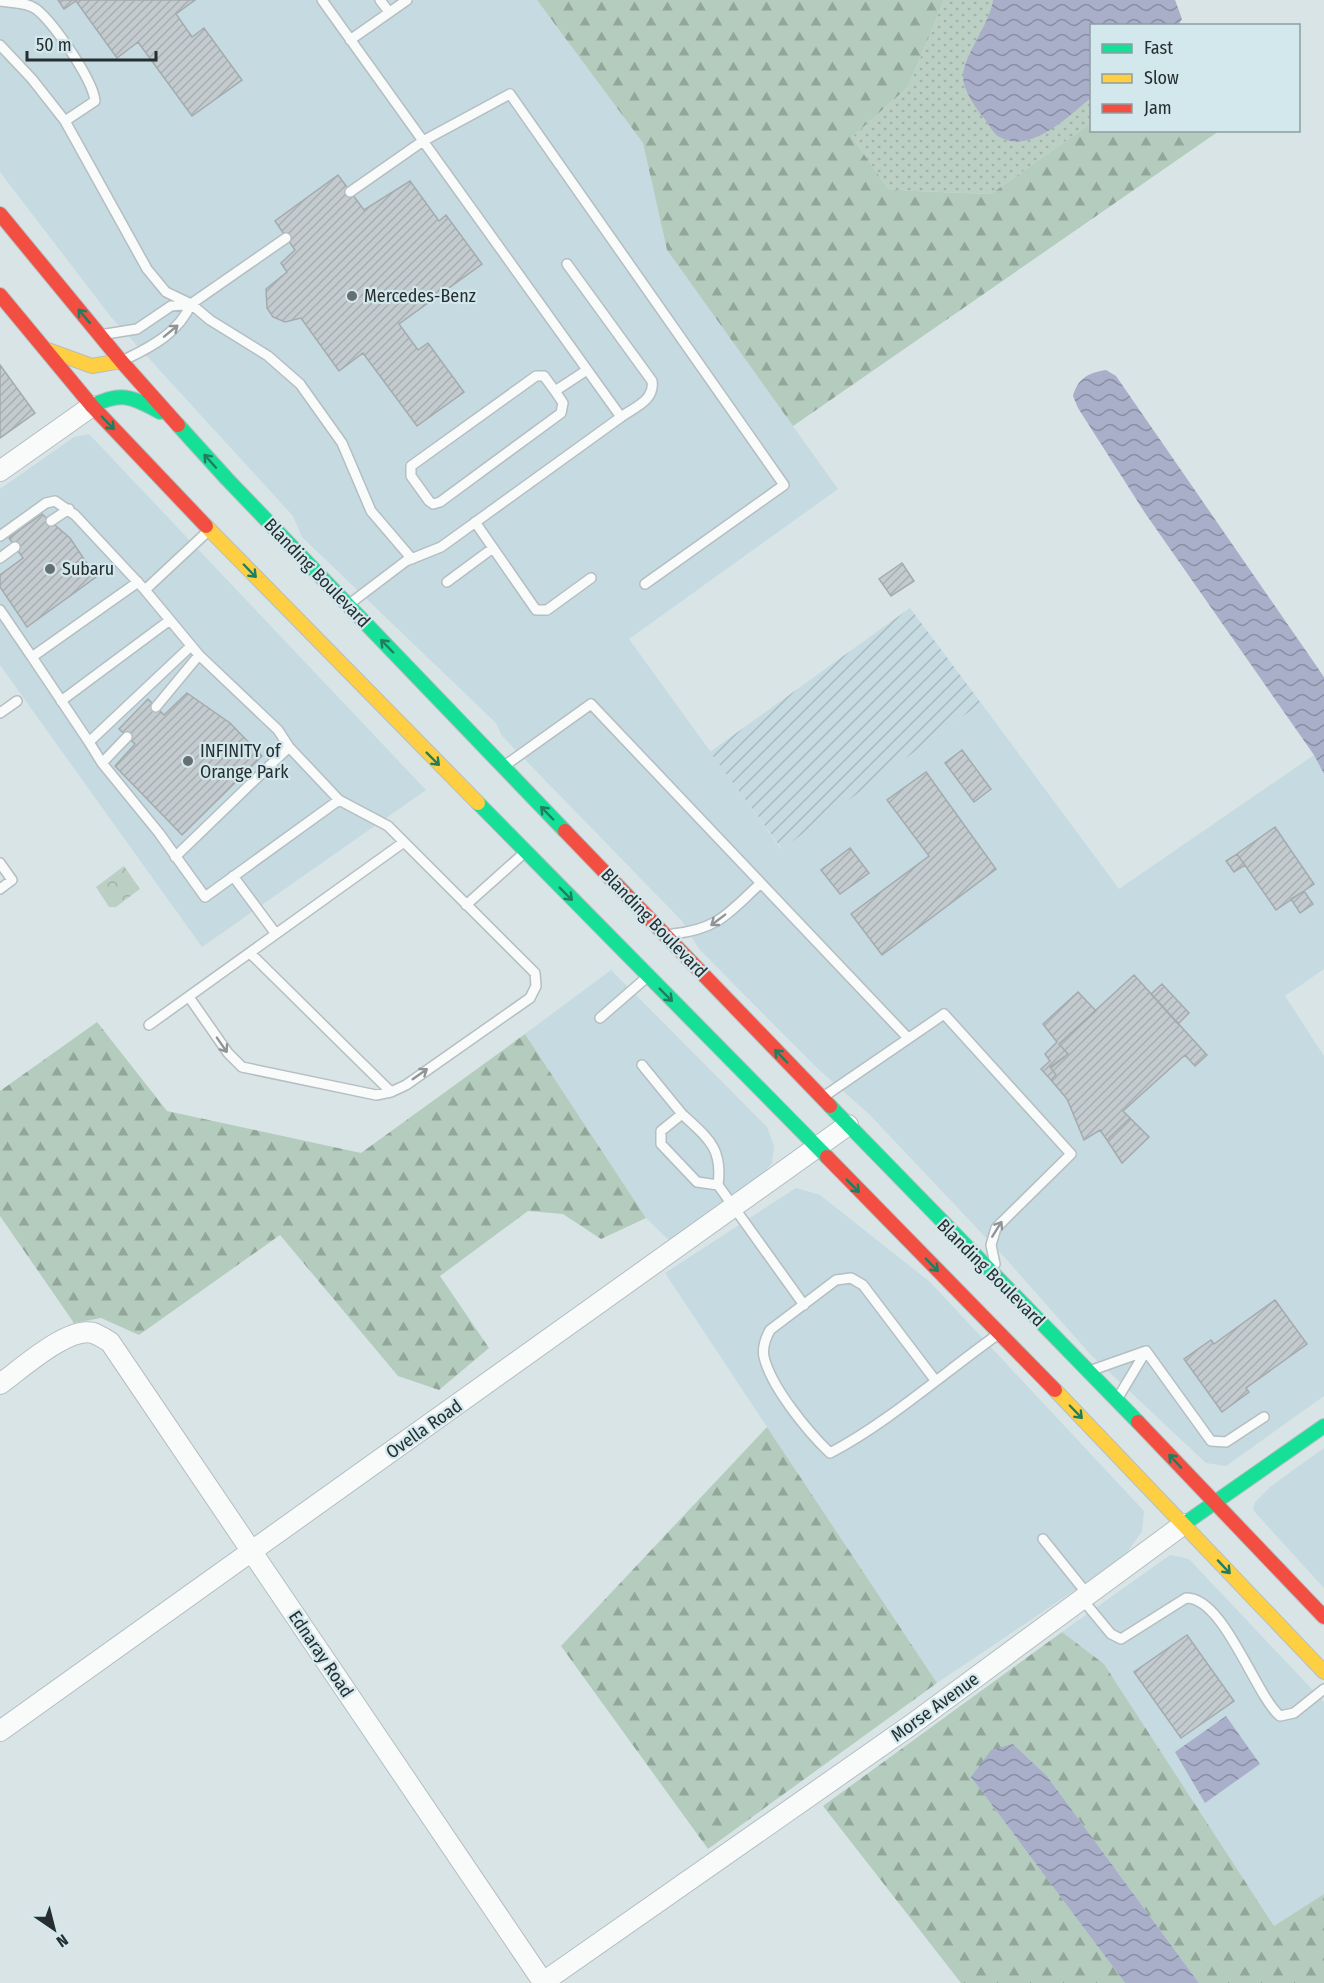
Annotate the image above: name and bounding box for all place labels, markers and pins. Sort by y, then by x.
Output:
place label: Mercedes-Benz [364,285,476,307]
marker: Mercedes-Benz [345,289,359,303]
place label: Subaru [62,558,114,580]
marker: Subaru [43,562,57,576]
place label: INFINITY of Orange Park [200,740,289,783]
marker: INFINITY of Orange Park [181,754,195,768]

